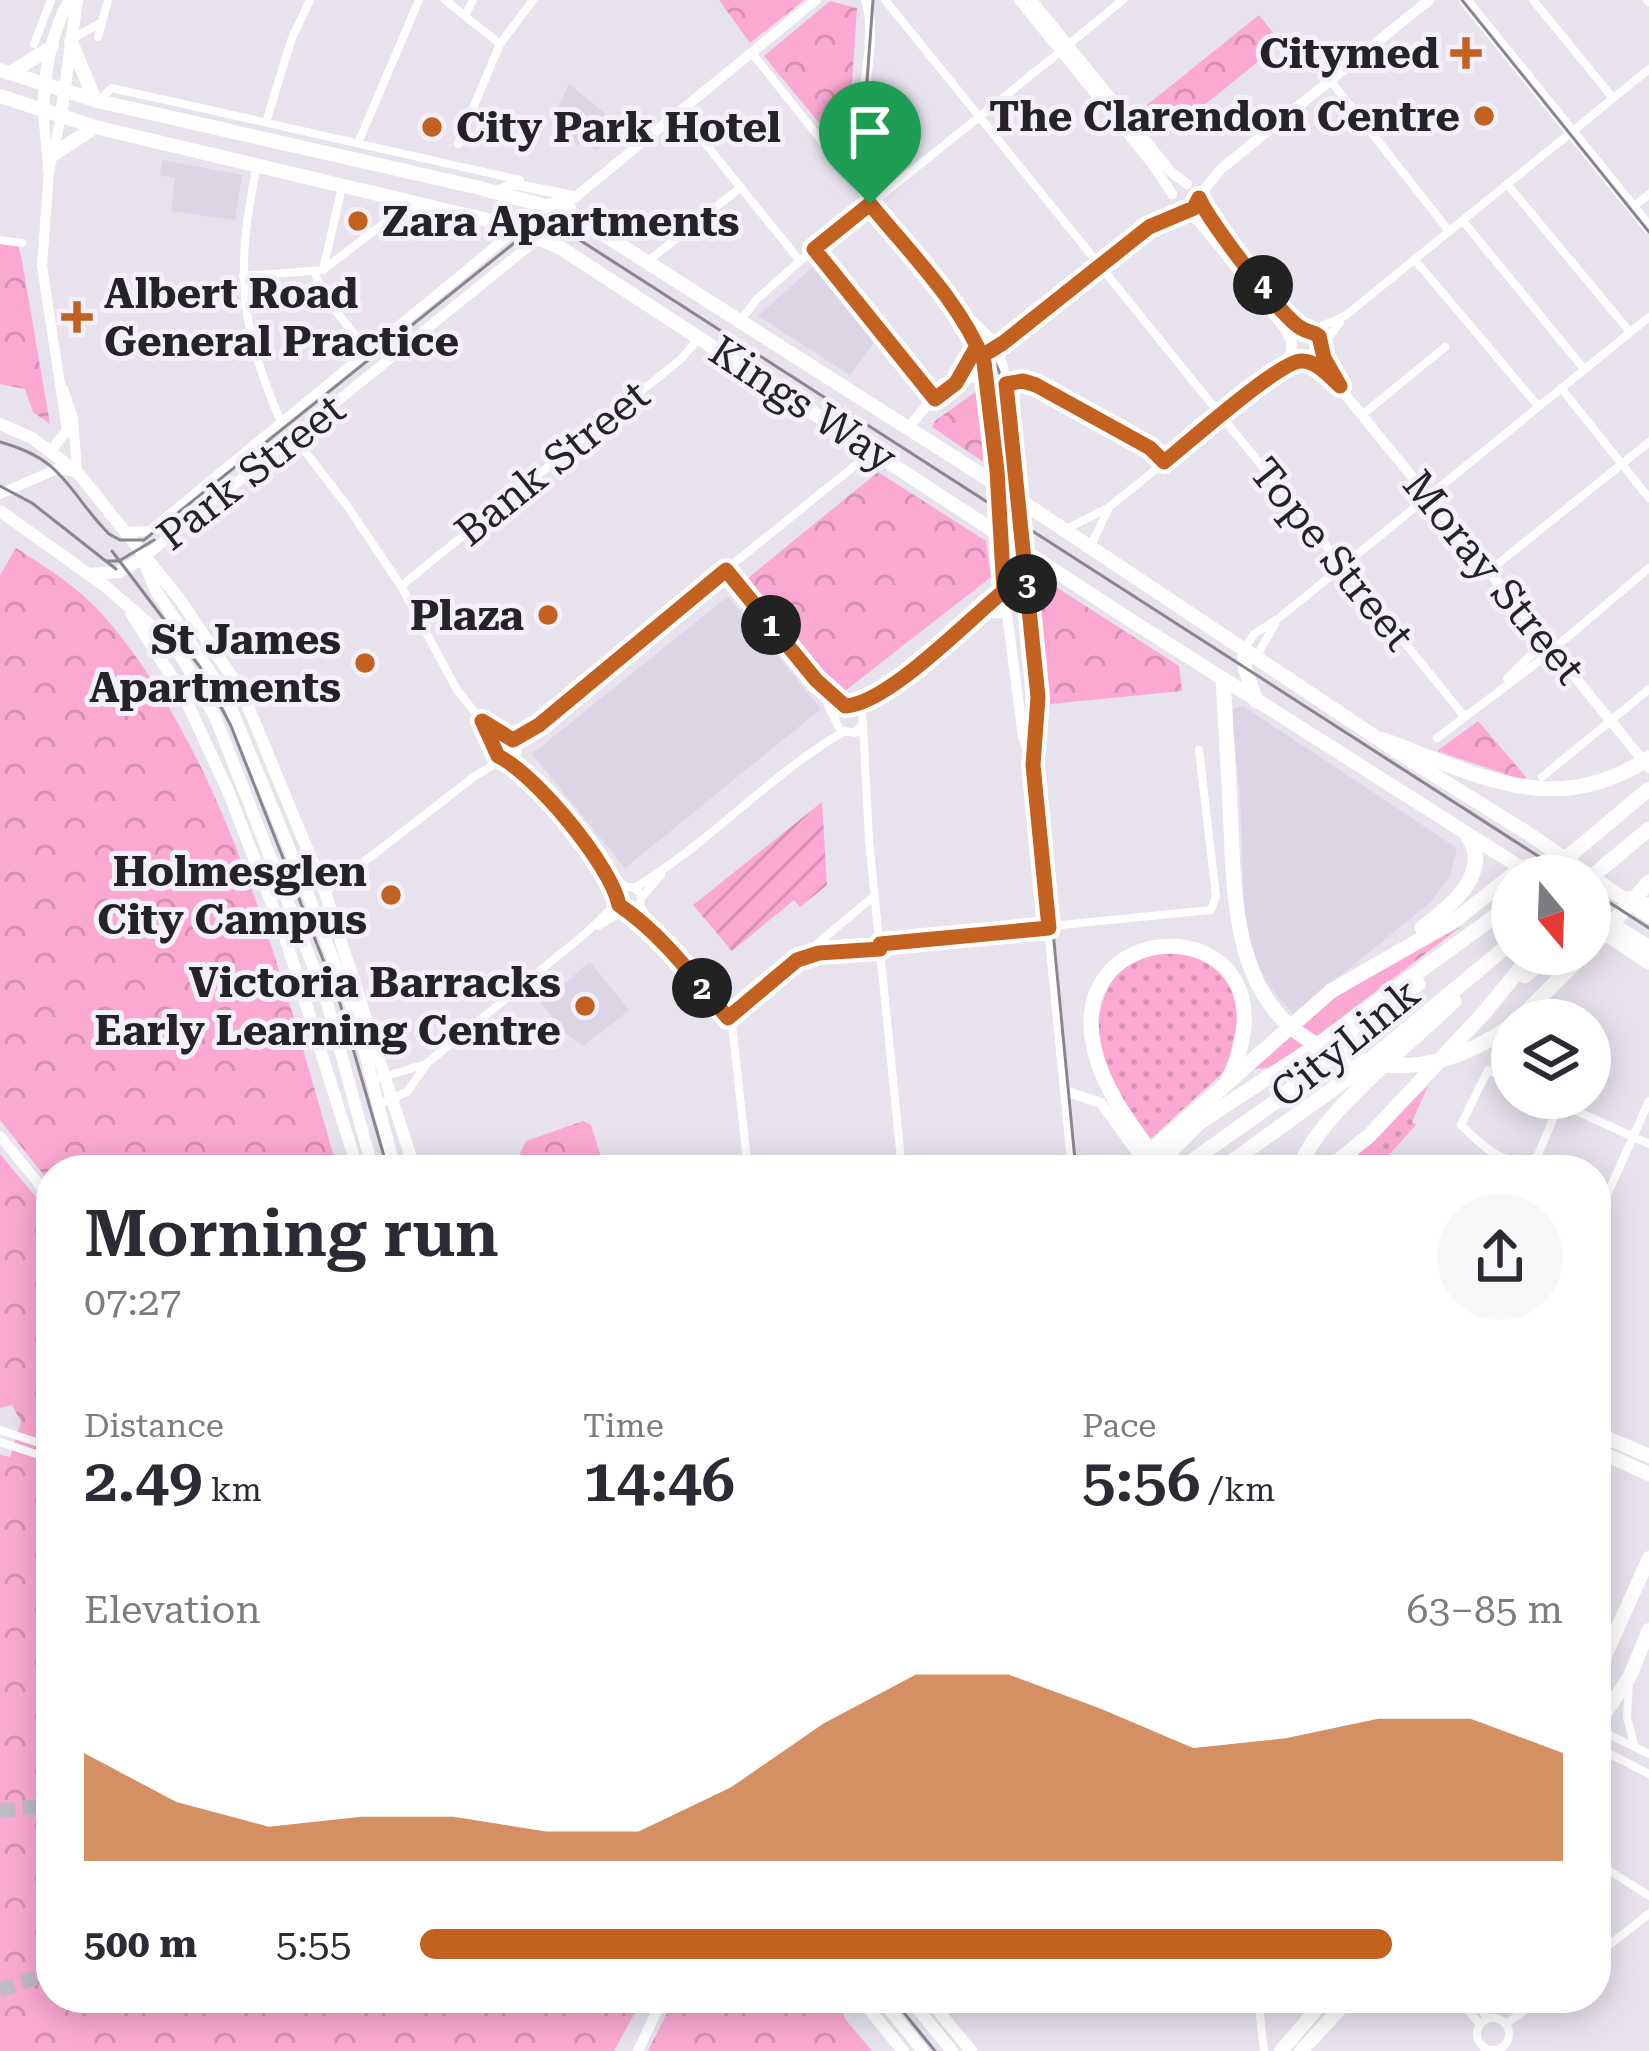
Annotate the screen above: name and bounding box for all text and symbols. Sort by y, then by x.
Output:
place label: Citymed [1259,29,1439,78]
marker: Citymed [1450,37,1482,69]
pin [819,81,921,204]
place label: The Clarendon Centre [989,92,1460,141]
icon: arrive [837,99,903,165]
place label: City Park Hotel [456,103,781,152]
marker: The Clarendon Centre [1471,103,1497,129]
marker: City Park Hotel [419,114,445,140]
place label: Zara Apartments [382,197,740,246]
marker: Zara Apartments [345,208,371,234]
pin: 4 [1233,255,1293,315]
text: 4 [1254,265,1272,304]
place label: Albert Road General Practice [104,269,459,366]
marker: Albert Road General Practice [61,301,93,333]
street label: Kings Way [700,326,906,483]
street label: Bank Street [445,370,659,556]
street label: Park Street [148,384,354,560]
street label: Tope Street [1240,448,1424,660]
street label: Moray Street [1393,461,1595,693]
pin: 3 [997,554,1057,614]
text: 3 [1018,564,1036,603]
place label: Plaza [410,591,524,640]
pin: 1 [741,595,801,655]
marker: Plaza [535,602,561,628]
text: 1 [762,605,780,644]
place label: St James Apartments [89,615,341,712]
marker: St James Apartments [352,650,378,676]
place label: Holmesglen City Campus [97,847,367,944]
north arrow [1491,855,1611,975]
map controls [1491,855,1611,1119]
marker: Holmesglen City Campus [378,882,404,908]
place label: Victoria Barracks Early Learning Centre [95,958,561,1055]
pin: 2 [672,958,732,1018]
text: 2 [693,968,711,1007]
street label: CityLink [1261,968,1429,1118]
marker: Victoria Barracks Early Learning Centre [572,993,598,1019]
button: layers [1491,999,1611,1119]
button: share [1437,1194,1563,1320]
text: Morning run [84,1195,499,1272]
text: 07:27 [84,1279,181,1325]
text: Distance [84,1406,224,1445]
text: Time [583,1406,664,1445]
text: Pace [1082,1406,1156,1445]
text: 2.49 [84,1445,203,1516]
text: 14:46 [583,1445,735,1516]
text: 5:56 [1082,1445,1201,1516]
text: km [203,1470,262,1509]
text: /km [1201,1470,1275,1509]
text: Elevation [84,1587,261,1633]
text: 63–85 m [1407,1587,1563,1633]
text: 500 m [84,1921,197,1967]
text: 5:55 [276,1921,352,1967]

